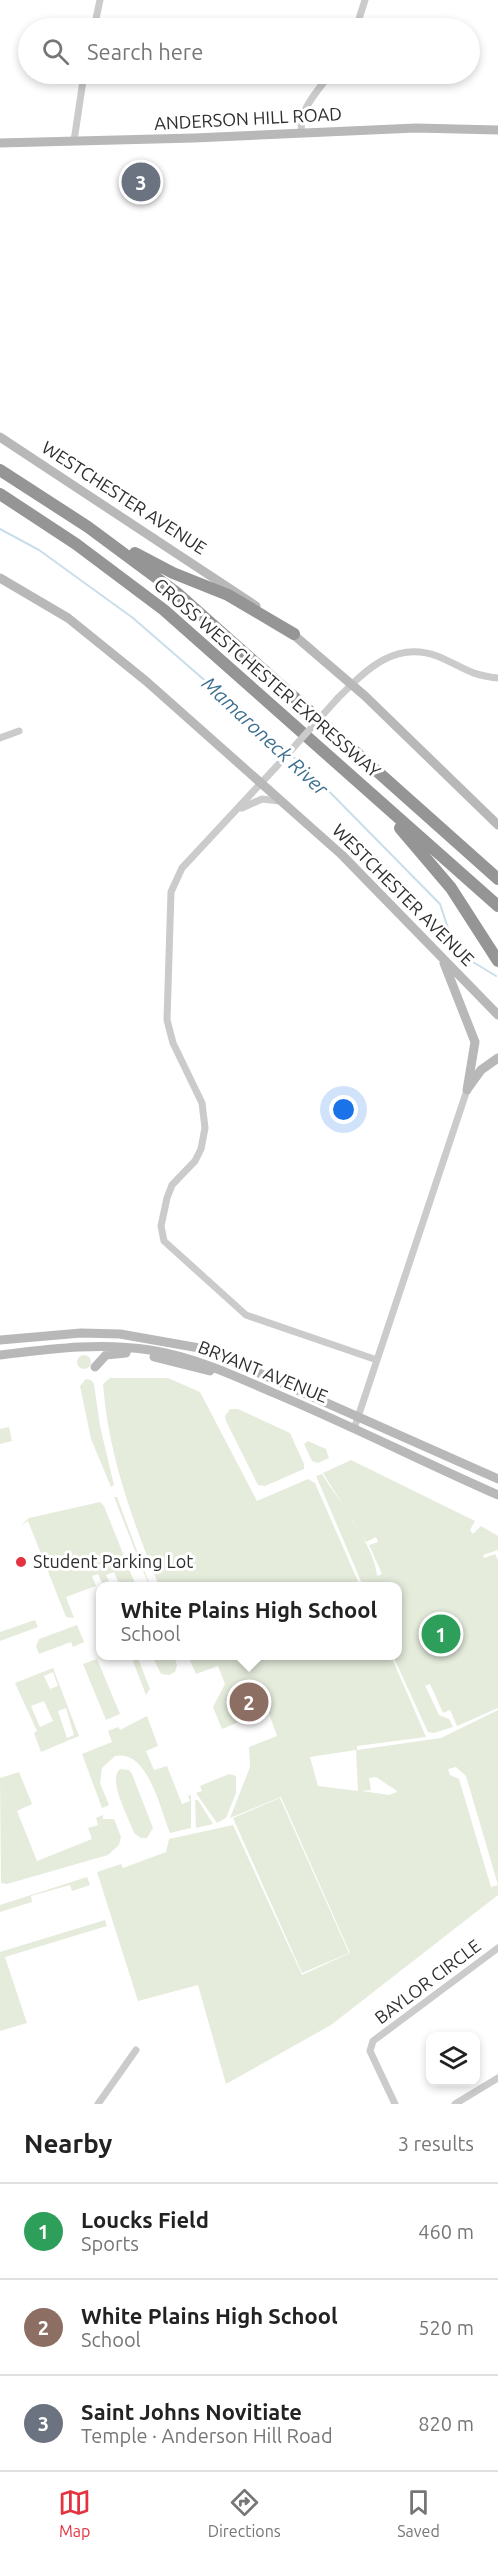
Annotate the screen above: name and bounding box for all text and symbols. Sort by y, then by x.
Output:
search box [18,18,480,84]
icon: search [39,35,72,68]
text: Search here [87,39,203,64]
street label: ANDERSON HILL ROAD [154,103,342,133]
pin: 3 [122,160,160,204]
street label: WESTCHESTER AVENUE [39,437,210,558]
street label: CROSS WESTCHESTER EXPRESSWAY [151,574,385,781]
water label: Mamaroneck River [198,671,334,801]
street label: WESTCHESTER AVENUE [329,819,479,969]
your location [329,1095,358,1124]
street label: BRYANT AVENUE [196,1336,331,1406]
place label: Student Parking Lot [33,1551,193,1571]
marker: Student Parking Lot [14,1555,28,1569]
popup [96,1582,402,1660]
text: White Plains High School [121,1597,377,1622]
pin: 1 [422,1612,460,1656]
text: School [121,1622,181,1645]
pin: 2 [230,1680,268,1724]
street label: BAYLOR CIRCLE [371,1935,484,2027]
map controls [426,2032,480,2086]
button: layers [426,2032,480,2086]
text: Nearby [24,2129,112,2158]
text: 3 results [398,2132,474,2155]
text: Loucks Field [81,2207,209,2232]
text: 1 [38,2220,49,2243]
text: 460 m [418,2220,474,2243]
text: Sports [81,2232,139,2255]
text: White Plains High School [81,2303,338,2328]
text: 2 [38,2316,49,2339]
text: 520 m [418,2316,474,2339]
text: School [81,2328,141,2351]
text: Saint Johns Novitiate [81,2399,302,2424]
text: 3 [38,2412,49,2435]
text: 820 m [418,2412,474,2435]
text: Temple · Anderson Hill Road [81,2424,333,2447]
tab: Map [58,2486,91,2540]
tab: Directions [208,2486,281,2540]
tab: Saved [397,2486,440,2540]

